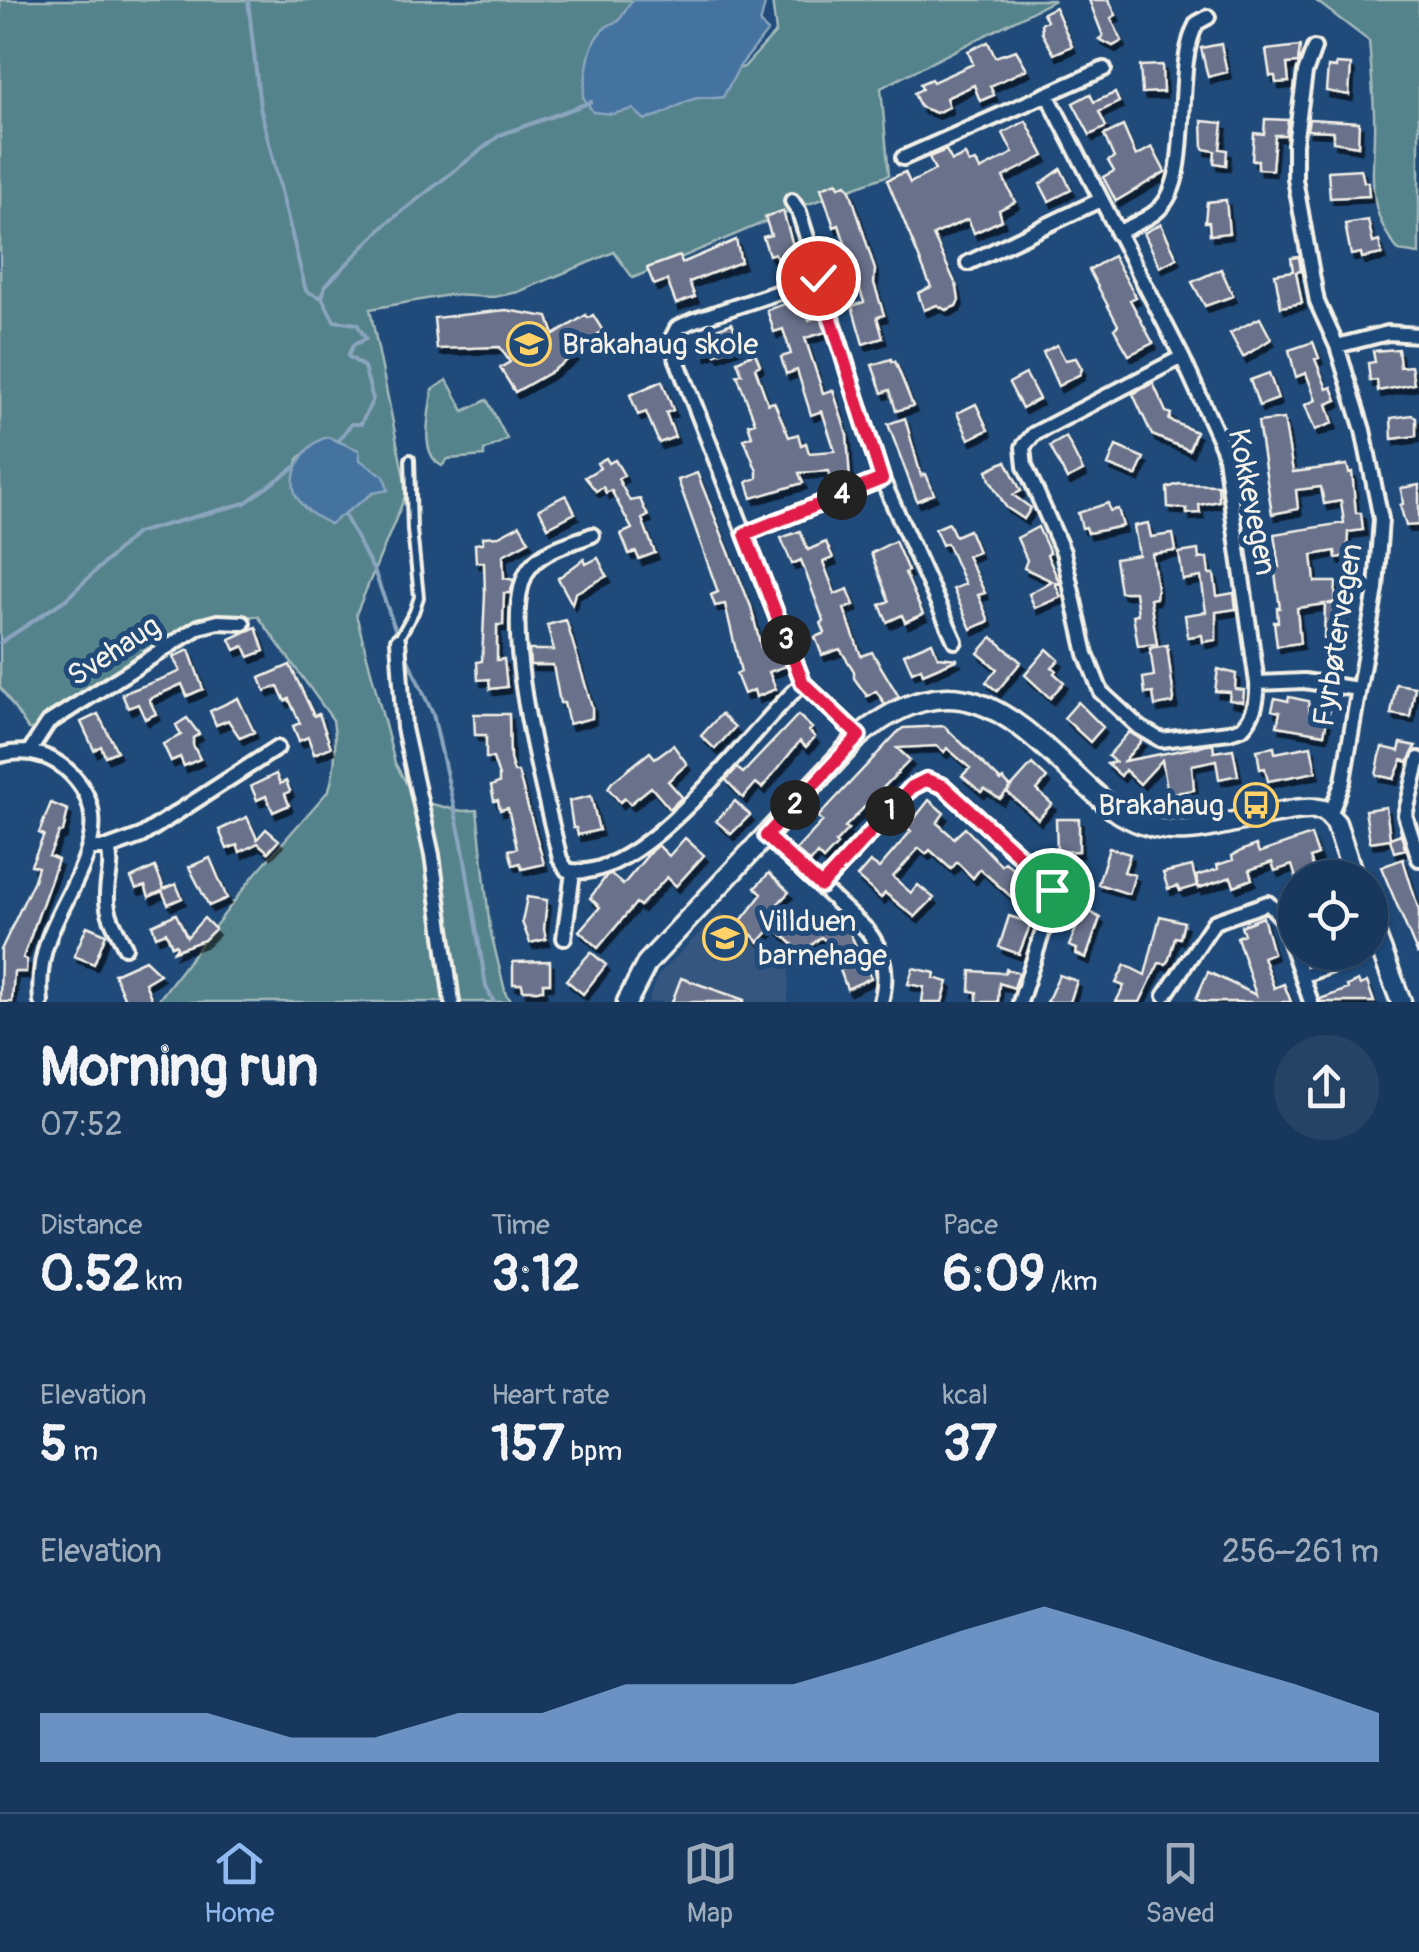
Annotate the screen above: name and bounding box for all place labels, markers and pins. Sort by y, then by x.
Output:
pin [776,236,861,321]
school or university icon: Brakahaug skole [506,321,552,367]
place label: Brakahaug skole [562,326,758,363]
pin: 4 [817,470,867,520]
pin: 3 [761,615,811,665]
pin: 2 [770,780,820,830]
bus stop icon: Brakahaug [1233,782,1279,828]
pin: 1 [865,786,915,836]
place label: Brakahaug [1098,787,1224,824]
pin [1010,848,1095,933]
place label: Villduen barnehage [758,903,887,974]
school or university icon: Villduen barnehage [702,915,748,961]

